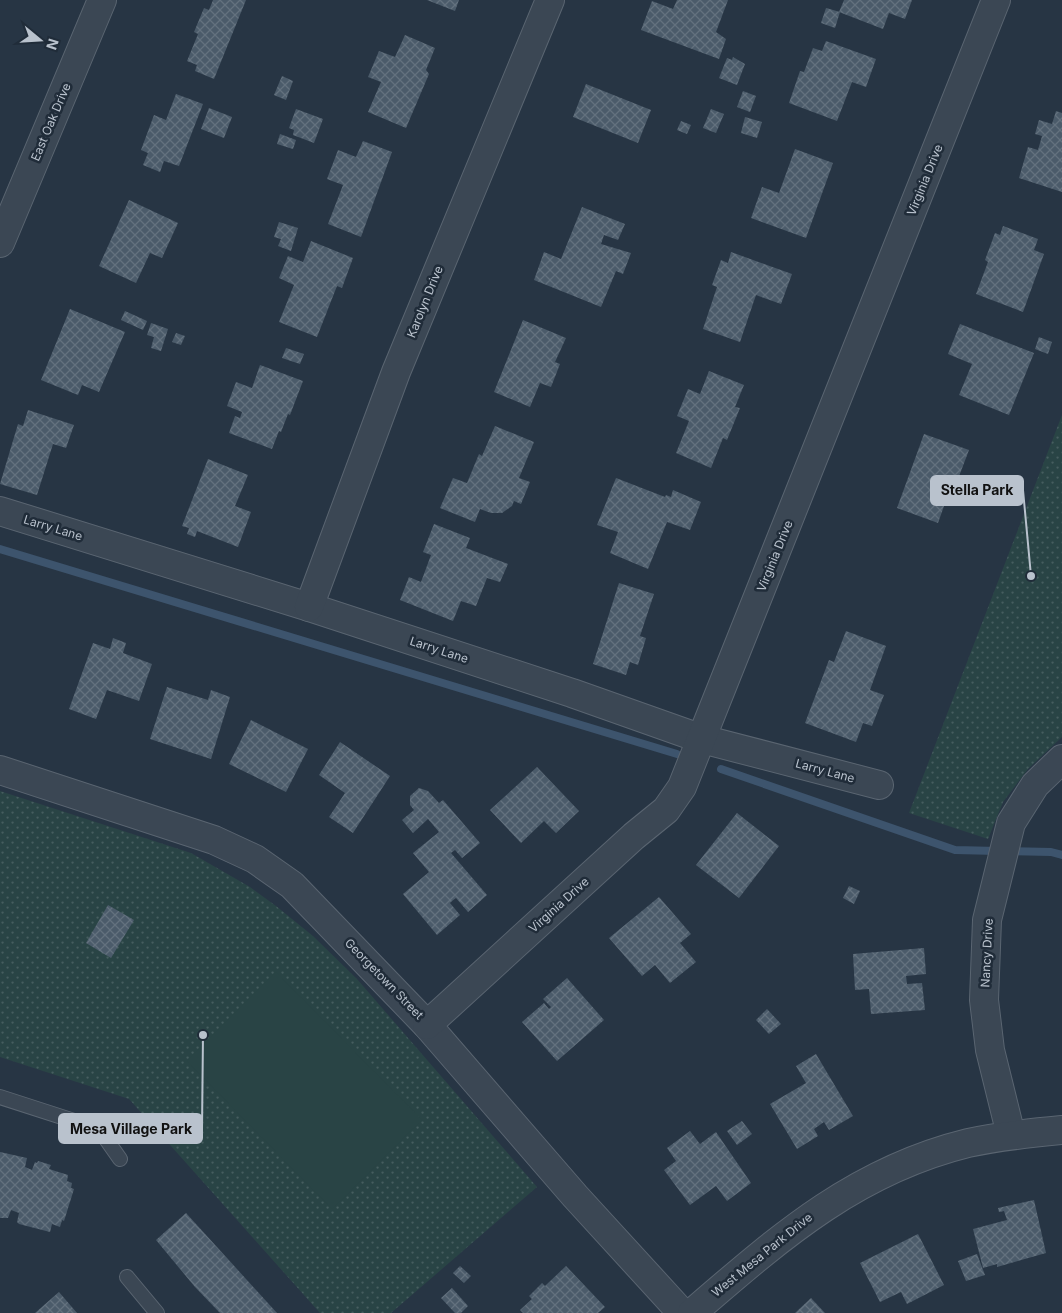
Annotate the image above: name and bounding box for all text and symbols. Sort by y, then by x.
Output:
north arrow [15,15,65,65]
text: N [43,36,63,52]
street label: East Oak Drive [27,81,74,163]
street label: Virginia Drive [903,142,946,218]
street label: Karolyn Drive [403,264,446,340]
callout: Stella Park [931,476,1023,505]
text: Stella Park [941,481,1014,498]
street label: Larry Lane [22,511,84,544]
street label: Virginia Drive [753,518,796,594]
street label: Larry Lane [408,633,470,666]
street label: Larry Lane [794,755,856,786]
street label: Virginia Drive [526,874,592,936]
street label: Nancy Drive [977,918,996,988]
street label: Georgetown Street [342,935,427,1022]
callout: Mesa Village Park [59,1114,202,1143]
text: Mesa Village Park [70,1120,193,1137]
street label: West Mesa Park Drive [708,1209,815,1300]

